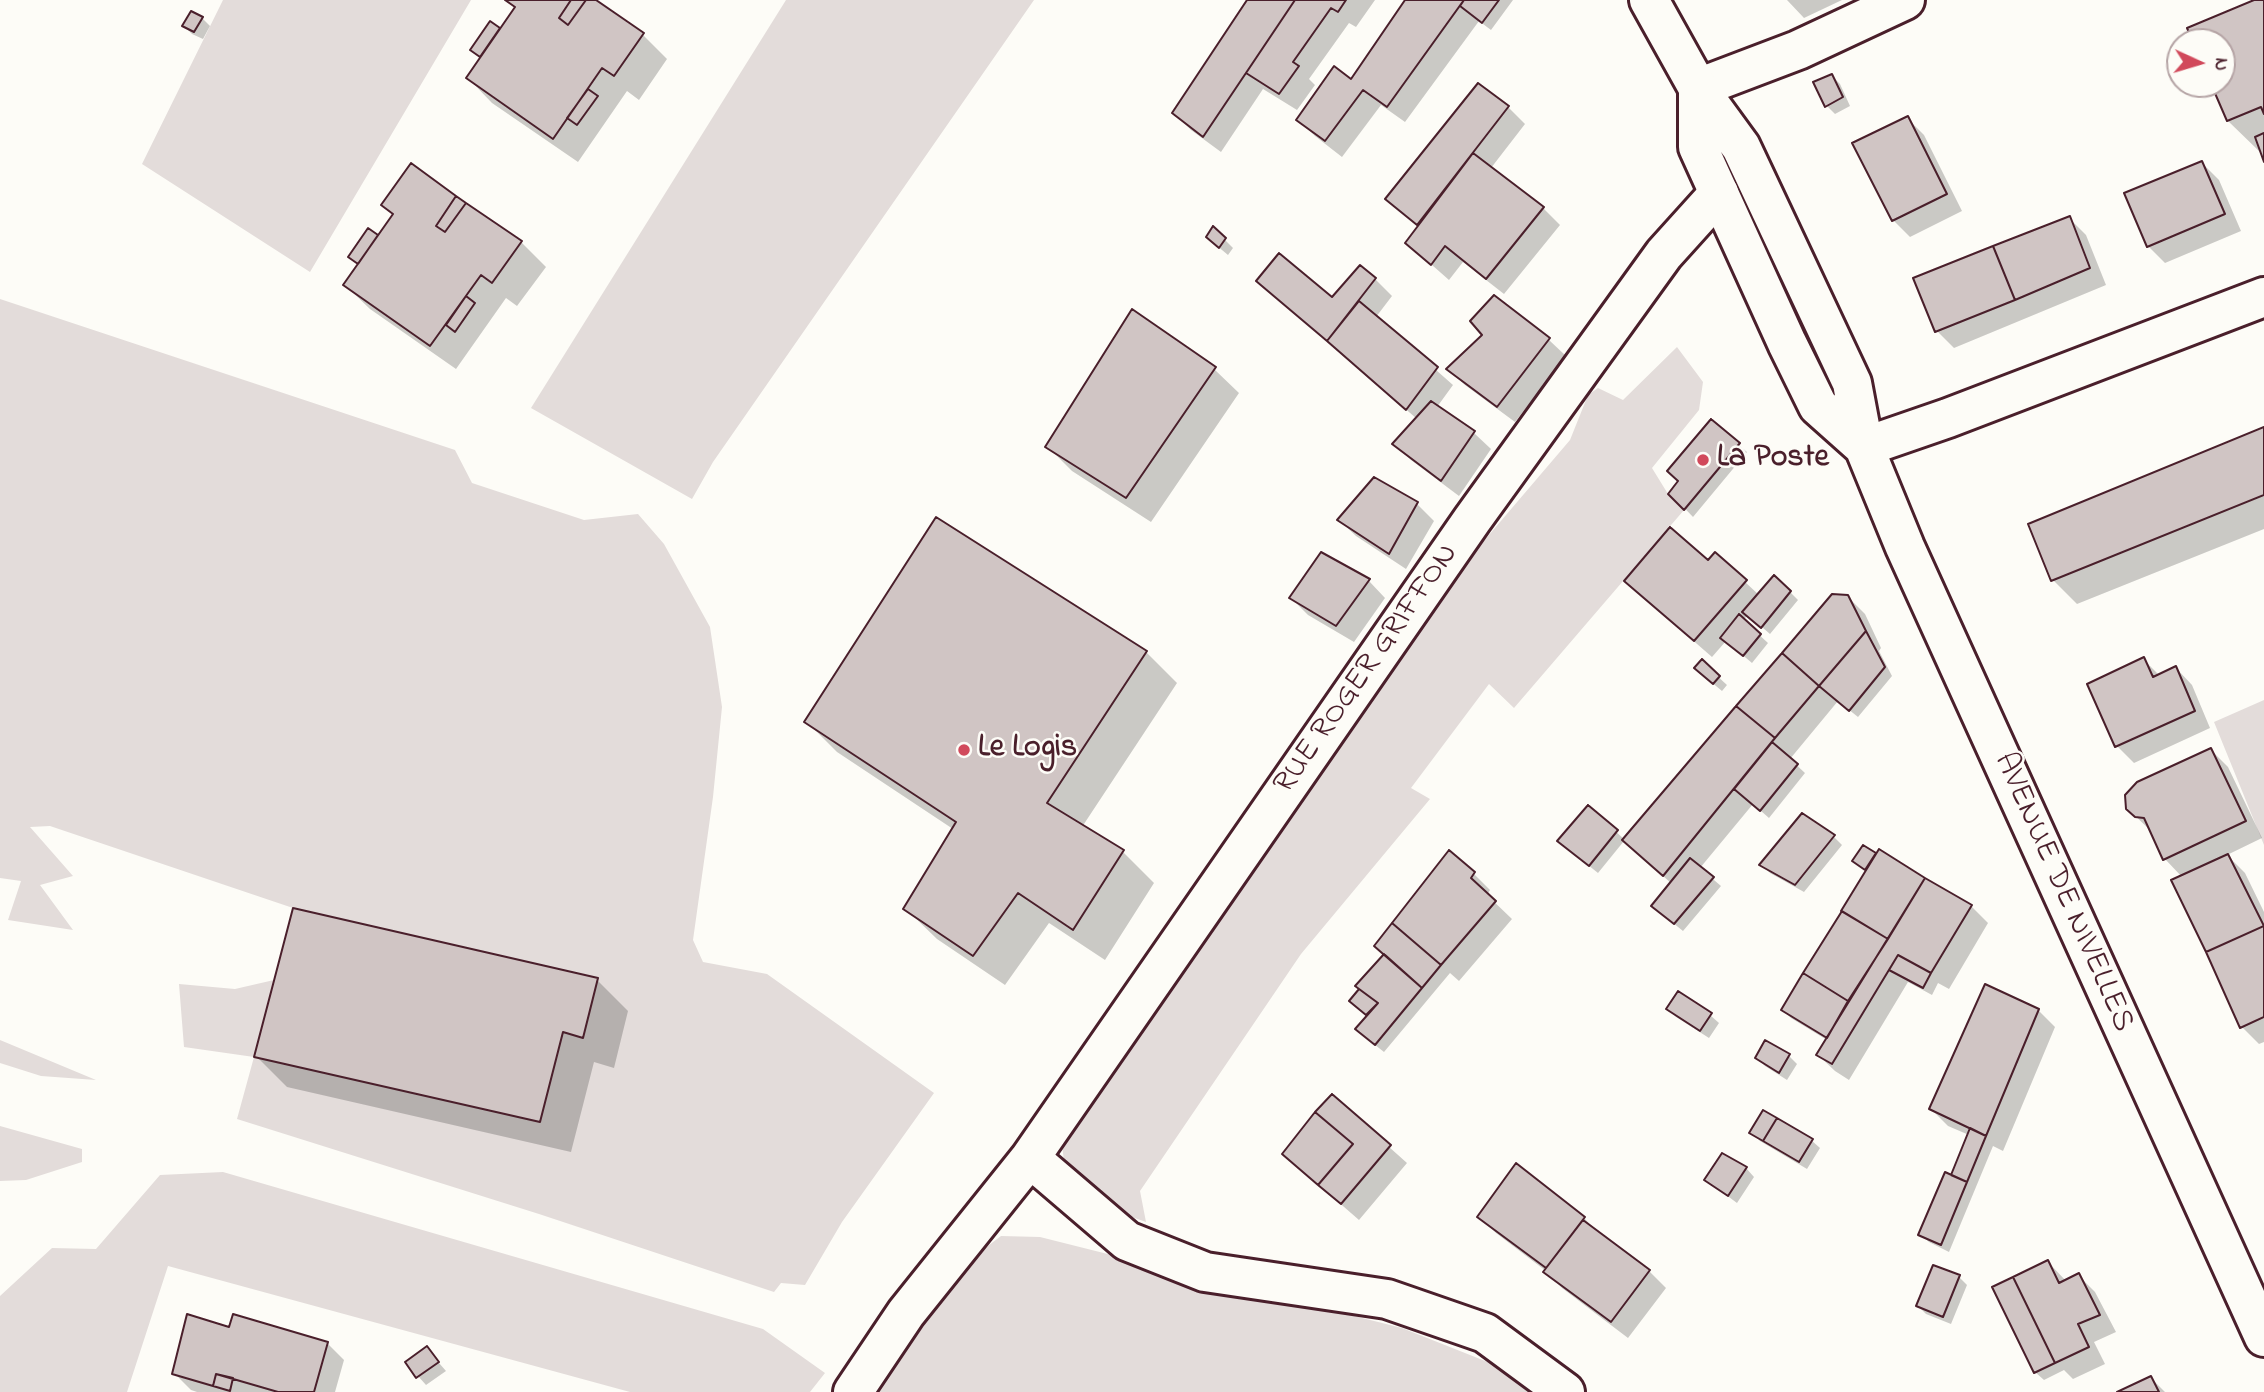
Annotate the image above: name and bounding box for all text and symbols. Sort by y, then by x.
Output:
north arrow [2166,28,2236,98]
text: N [2207,57,2234,72]
place label: La Poste [1717,441,1829,479]
marker: La Poste [1695,452,1711,468]
street label: RUE ROGER GRIFFON [1267,538,1469,802]
place label: Le Logis [978,731,1077,769]
marker: Le Logis [956,742,972,758]
street label: AVENUE DE NIVELLES [1983,748,2141,1038]

